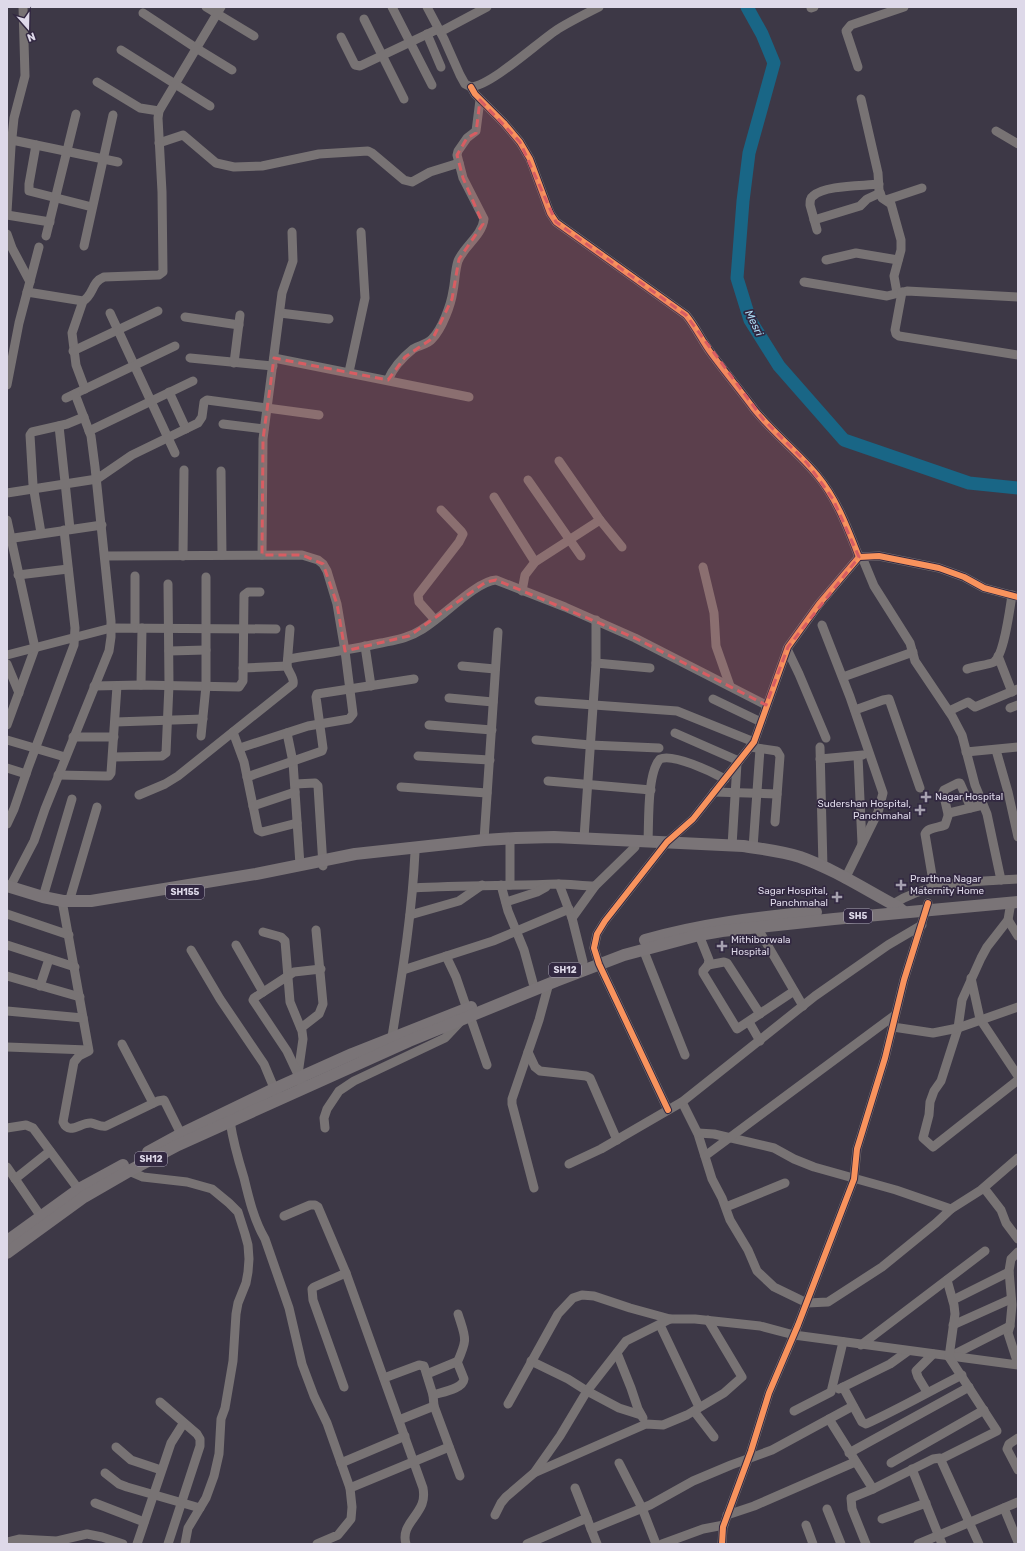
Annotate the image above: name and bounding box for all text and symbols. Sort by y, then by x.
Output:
north arrow [8,8,48,48]
text: N [25,29,37,44]
water label: Mesri [742,308,766,338]
marker: Nagar Hospital [920,791,932,803]
place label: Nagar Hospital [935,791,1003,803]
place label: Sudershan Hospital, Panchmahal [817,798,911,822]
marker: Sudershan Hospital, Panchmahal [914,804,926,816]
place label: Prarthna Nagar Maternity Home [910,873,985,897]
marker: Prarthna Nagar Maternity Home [895,879,907,891]
road number: SH155 [166,885,204,899]
place label: Sagar Hospital, Panchmahal [758,885,828,909]
marker: Sagar Hospital, Panchmahal [831,891,843,903]
road number: SH5 [844,909,872,923]
place label: Mithiborwala Hospital [731,934,791,958]
marker: Mithiborwala Hospital [716,940,728,952]
road number: SH12 [549,963,581,977]
road number: SH12 [135,1152,167,1166]

